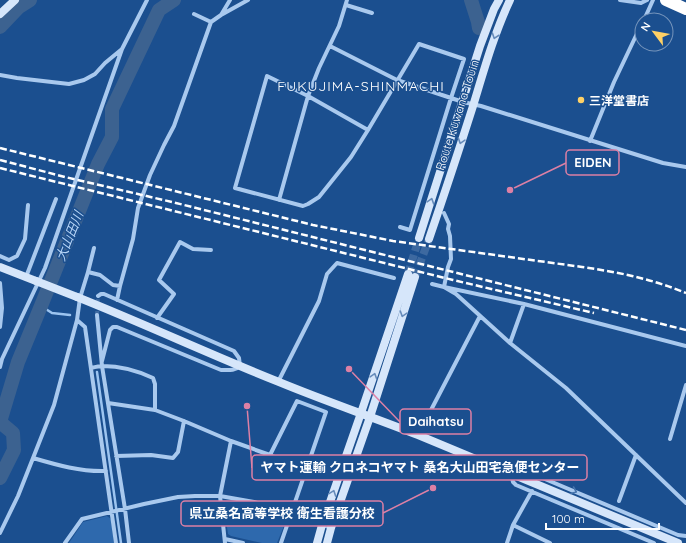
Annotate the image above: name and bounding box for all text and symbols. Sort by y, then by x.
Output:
north arrow [634,12,674,52]
text: N [637,20,654,34]
one-way arrow [491,32,500,39]
street label: Route Kuwana-Touin [432,58,482,172]
district label: FUKUJIMA-SHINMACHI [277,77,445,95]
place label: 三洋堂書店 [589,93,649,108]
marker: 三洋堂書店 [576,95,586,105]
one-way arrow [457,138,466,145]
callout: EIDEN [566,150,619,175]
text: EIDEN [574,154,612,170]
one-way arrow [426,197,435,204]
water label: 大山田川 [52,207,87,263]
one-way arrow [399,310,408,317]
one-way arrow [369,373,377,380]
callout: Daihatsu [400,409,471,434]
text: Daihatsu [408,413,464,429]
callout: ヤマト運輸 クロネコヤマト 桑名大山田宅急便センター [252,455,587,480]
text: ヤマト運輸 クロネコヤマト 桑名大山田宅急便センター [260,459,580,475]
one-way arrow [570,486,578,494]
one-way arrow [329,489,337,496]
callout: 県立桑名高等学校 衛生看護分校 [181,501,383,526]
text: 県立桑名高等学校 衛生看護分校 [189,505,375,521]
scale bar [546,505,659,531]
text: 100 m [552,511,585,526]

